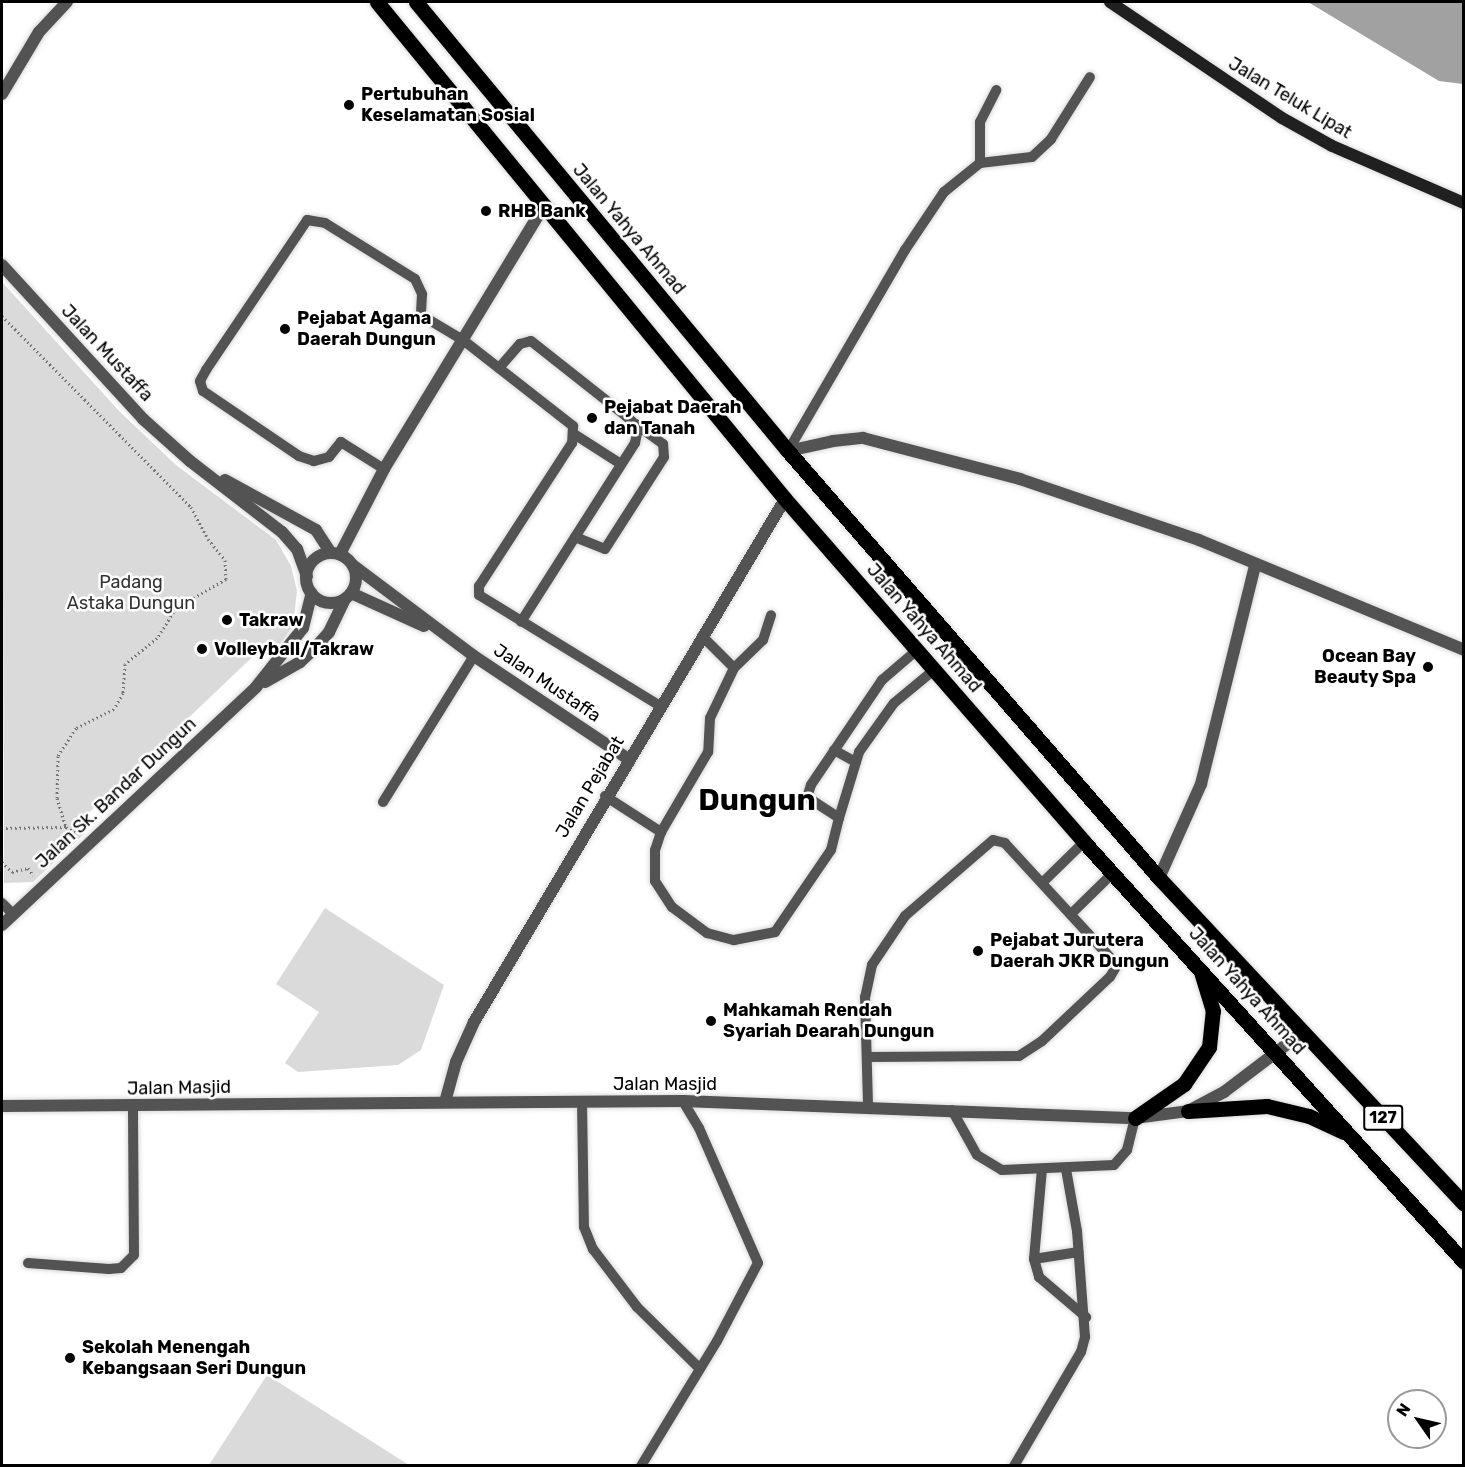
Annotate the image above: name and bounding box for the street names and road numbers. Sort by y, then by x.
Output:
street label: Jalan Teluk Lipat [1224,53,1356,143]
street label: Jalan Yahya Ahmad [568,159,690,299]
street label: Jalan Mustaffa [57,300,157,406]
street label: Jalan Yahya Ahmad [862,559,986,697]
street label: Jalan Mustaffa [489,639,605,727]
street label: Jalan Sk. Bandar Dungun [31,713,201,873]
street label: Jalan Pejabat [551,732,629,842]
street label: Jalan Yahya Ahmad [1184,922,1310,1060]
street label: Jalan Masjid [613,1073,717,1095]
street label: Jalan Masjid [127,1076,231,1100]
road number: 127 [1362,1105,1404,1131]

